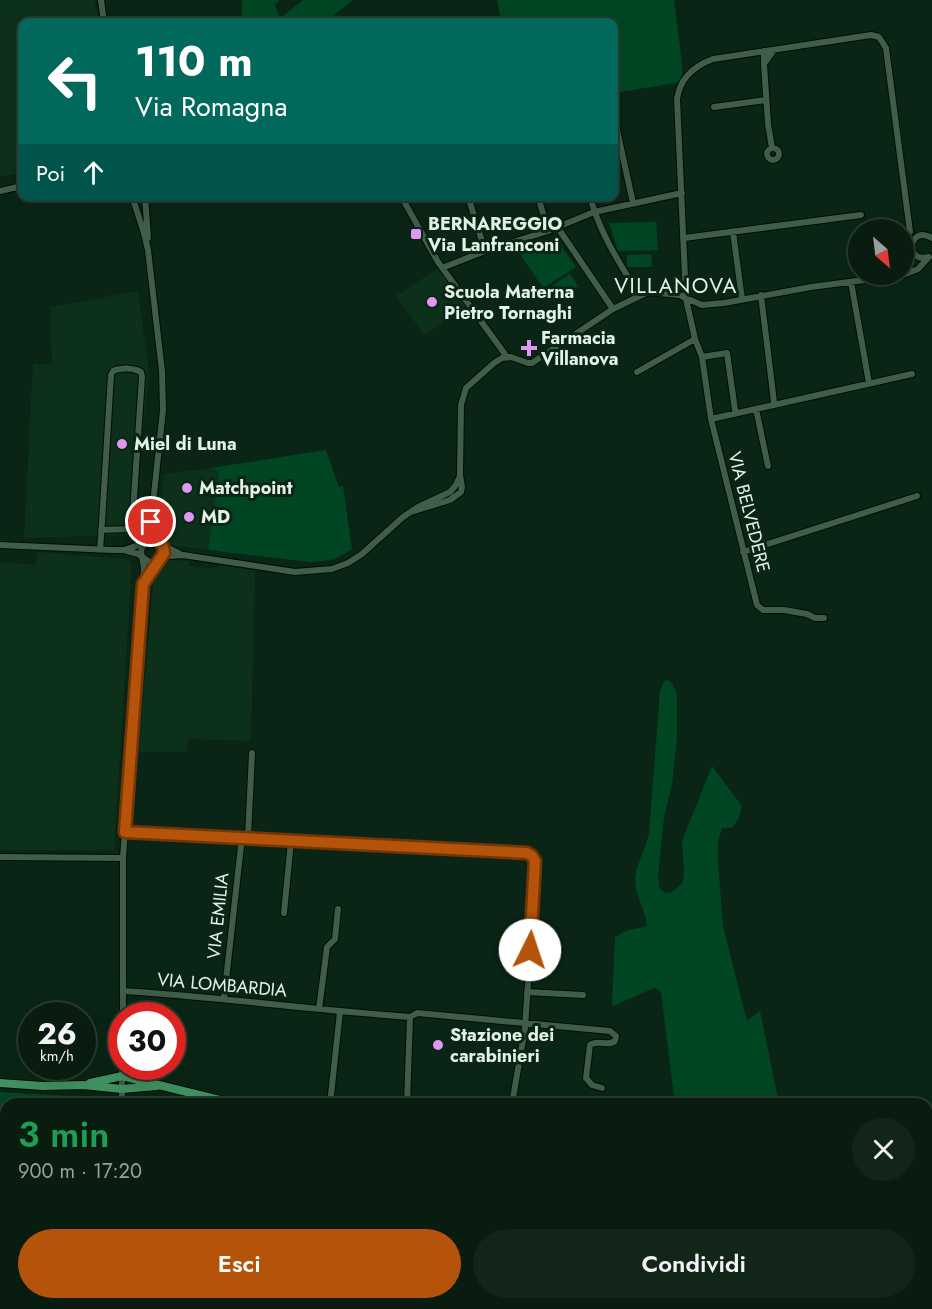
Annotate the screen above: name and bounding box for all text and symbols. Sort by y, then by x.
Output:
text: 110 m [135,31,253,92]
icon: left [36,42,114,120]
text: Via Romagna [135,87,287,126]
icon: ahead [77,156,110,189]
text: Poi [36,157,65,189]
place label: BERNAREGGIO Via Lanfranconi [427,211,563,258]
north arrow [848,219,914,285]
map controls [848,219,914,285]
marker: BERNAREGGIO Via Lanfranconi [409,227,423,241]
district label: VILLANOVA [614,271,738,301]
place label: Scuola Materna Pietro Tornaghi [444,279,574,326]
marker: Scuola Materna Pietro Tornaghi [425,295,439,309]
place label: Farmacia Villanova [540,325,619,372]
marker: Farmacia Villanova [522,341,536,355]
place label: Miel di Luna [134,431,237,457]
marker: Miel di Luna [115,437,129,451]
street label: VIA BELVEDERE [721,449,777,575]
place label: Matchpoint [199,475,293,501]
marker: Matchpoint [180,481,194,495]
pin [125,496,176,547]
place label: MD [201,504,230,530]
icon: arrive [134,505,167,538]
marker: MD [182,510,196,524]
street label: VIA EMILIA [201,871,235,961]
position arrow [498,918,562,982]
street label: VIA LOMBARDIA [156,966,288,1004]
speed limit sign: 30 [108,1002,186,1080]
text: 26 [37,1012,77,1055]
place label: Stazione dei carabinieri [450,1022,554,1069]
marker: Stazione dei carabinieri [431,1038,445,1052]
text: km/h [40,1045,74,1067]
text: 3 min [18,1108,109,1160]
button: close [852,1118,915,1181]
text: 900 m · 17:20 [18,1157,142,1186]
button: Esci [18,1229,461,1298]
button: Condividi [473,1229,915,1298]

